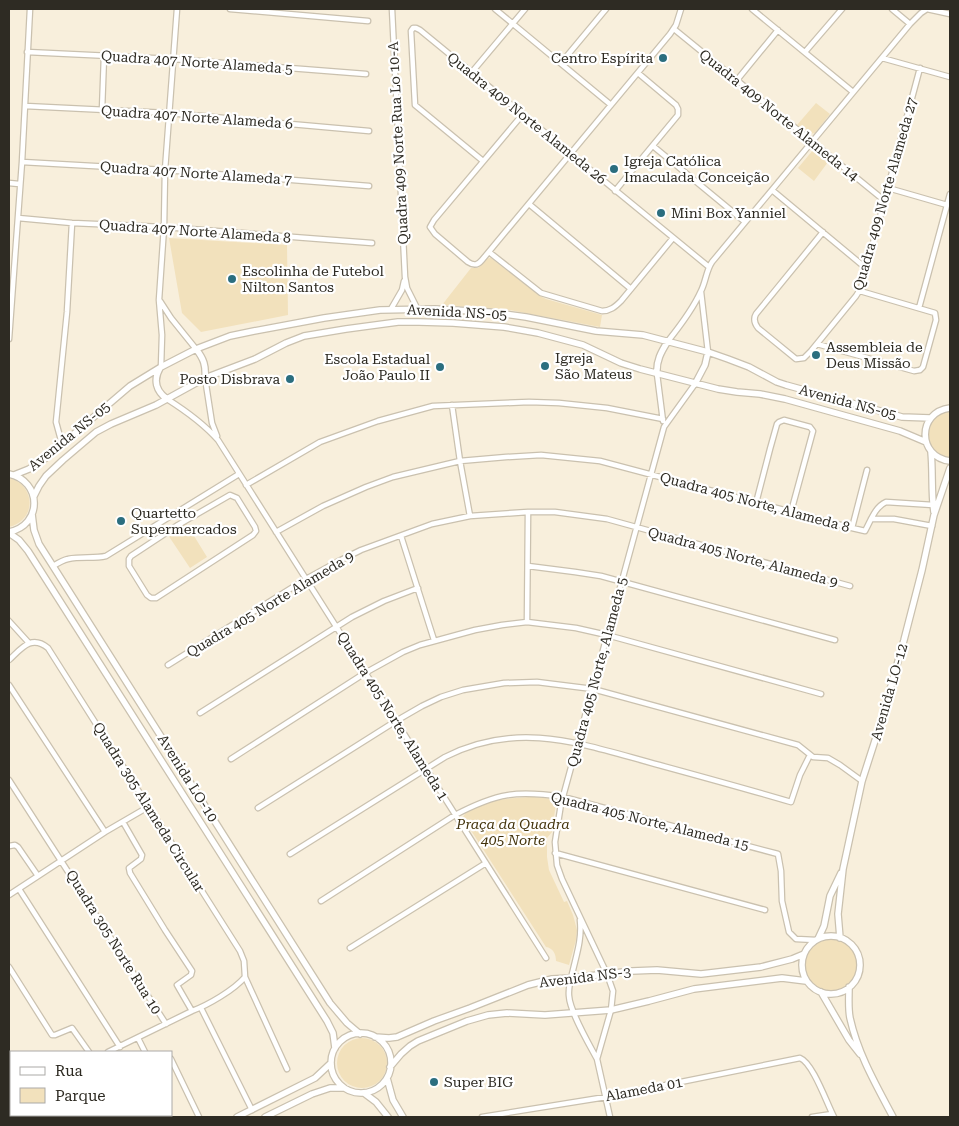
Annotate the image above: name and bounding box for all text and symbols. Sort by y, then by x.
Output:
street label: Quadra 409 Norte Rua Lo 10-A [385,41,411,245]
street label: Quadra 409 Norte Alameda 14 [696,46,862,184]
street label: Quadra 407 Norte Alameda 5 [100,47,294,77]
street label: Quadra 409 Norte Alameda 26 [444,49,610,187]
place label: Centro Espírita [551,50,653,66]
marker: Centro Espírita [657,52,669,64]
street label: Quadra 409 Norte Alameda 27 [850,95,920,292]
street label: Quadra 407 Norte Alameda 6 [100,102,294,132]
place label: Igreja Católica Imaculada Conceição [624,153,770,185]
street label: Quadra 407 Norte Alameda 7 [99,158,293,188]
marker: Igreja Católica Imaculada Conceição [608,163,620,175]
place label: Mini Box Yanniel [671,205,786,221]
marker: Mini Box Yanniel [655,207,667,219]
street label: Quadra 407 Norte Alameda 8 [98,216,292,246]
place label: Escolinha de Futebol Nilton Santos [242,263,384,295]
marker: Escolinha de Futebol Nilton Santos [226,273,238,285]
street label: Avenida NS-05 [407,301,508,323]
place label: Assembleia de Deus Missão [826,339,923,371]
marker: Assembleia de Deus Missão [810,349,822,361]
place label: Igreja São Mateus [555,350,633,382]
place label: Escola Estadual João Paulo II [324,351,431,383]
marker: Igreja São Mateus [539,360,551,372]
marker: Escola Estadual João Paulo II [434,361,446,373]
place label: Posto Disbrava [180,371,280,387]
marker: Posto Disbrava [284,373,296,385]
street label: Avenida NS-05 [798,381,899,423]
street label: Avenida NS-05 [25,398,113,474]
street label: Quadra 405 Norte, Alameda 8 [658,469,852,535]
place label: Quartetto Supermercados [131,505,237,537]
marker: Quartetto Supermercados [115,515,127,527]
street label: Quadra 405 Norte, Alameda 9 [646,524,840,590]
street label: Quadra 405 Norte Alameda 9 [183,548,357,660]
street label: Quadra 405 Norte, Alameda 5 [564,575,630,769]
street label: Quadra 405 Norte, Alameda 1 [334,629,452,803]
street label: Avenida LO-12 [868,642,911,742]
street label: Quadra 305 Alameda Circular [90,719,208,895]
street label: Avenida LO-10 [155,731,221,825]
street label: Quadra 405 Norte, Alameda 15 [549,789,751,853]
park label: Praça da Quadra 405 Norte [455,816,570,848]
street label: Quadra 305 Norte Rua 10 [63,867,165,1017]
street label: Avenida NS-3 [538,963,632,991]
legend [10,1051,172,1116]
text: Rua [55,1062,83,1080]
place label: Super BIG [444,1074,513,1090]
street label: Alameda 01 [604,1074,684,1104]
marker: Super BIG [428,1076,440,1088]
text: Parque [55,1087,106,1105]

